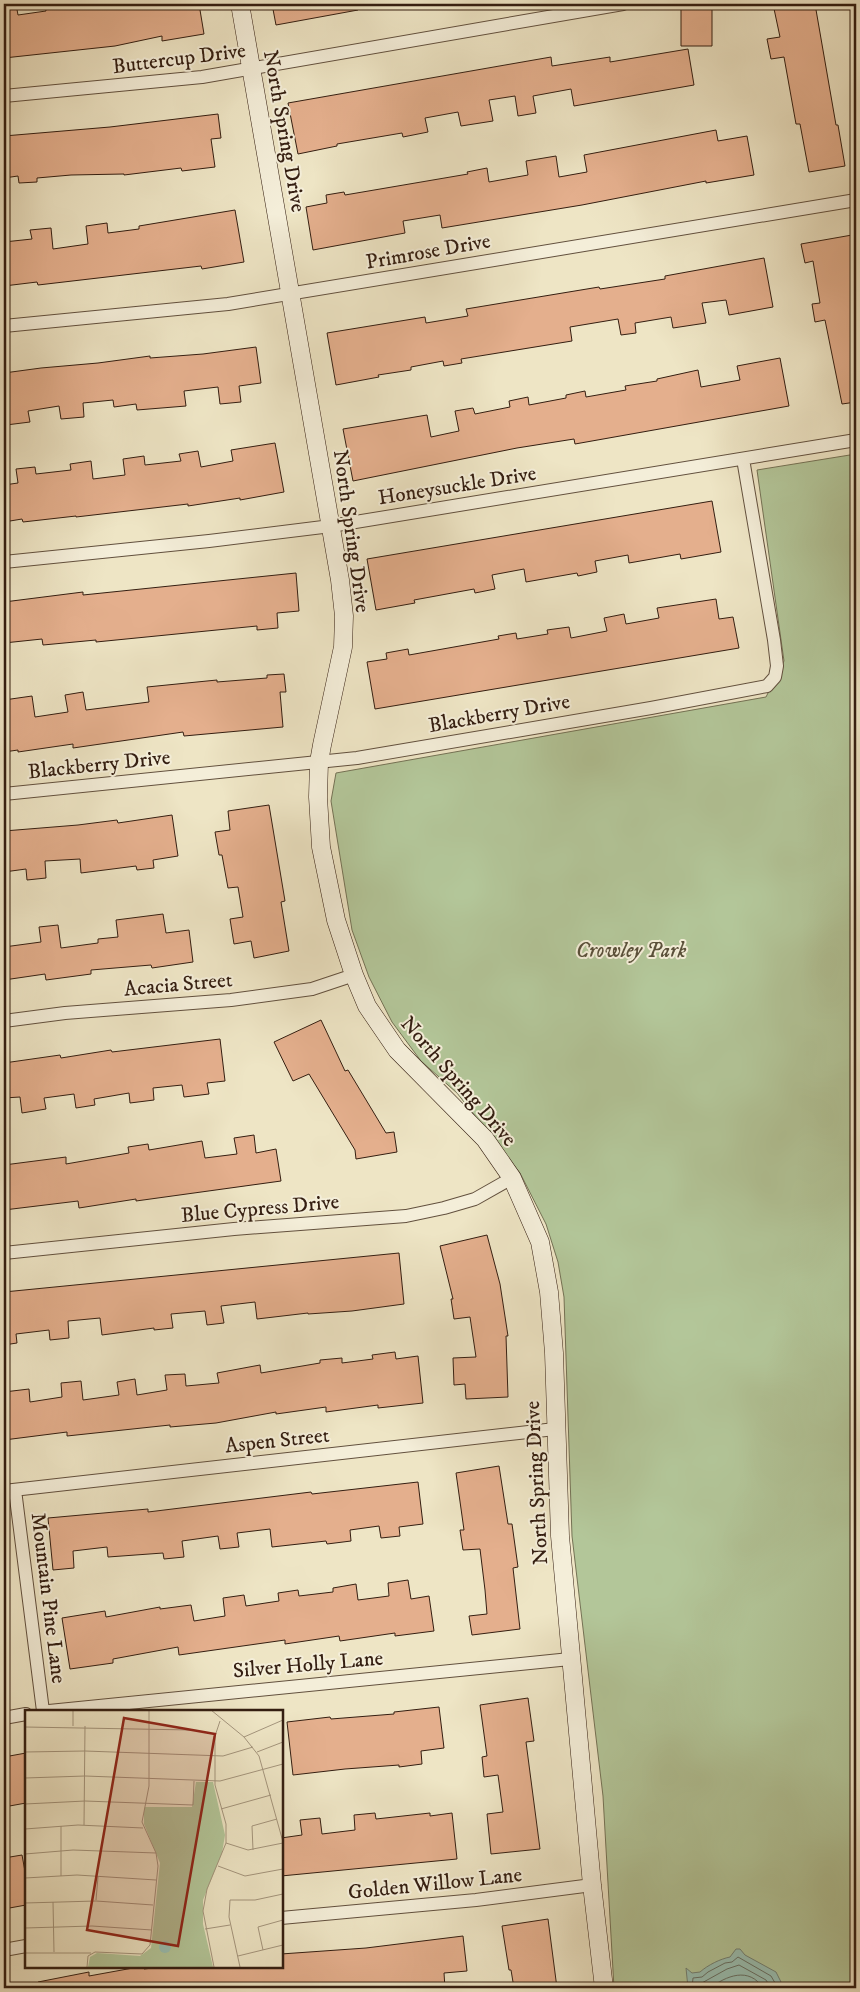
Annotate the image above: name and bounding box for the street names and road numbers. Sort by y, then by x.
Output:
street label: Buttercup Drive [111,38,248,80]
street label: North Spring Drive [257,48,311,215]
street label: Primrose Drive [364,228,493,276]
street label: North Spring Drive [327,448,375,615]
street label: Honeysuckle Drive [376,461,538,511]
street label: Blackberry Drive [426,689,572,739]
street label: Blackberry Drive [27,745,172,785]
street label: Acacia Street [123,967,234,1003]
street label: North Spring Drive [395,1011,522,1152]
street label: Blue Cypress Drive [180,1189,341,1229]
street label: North Spring Drive [520,1400,554,1566]
street label: Aspen Street [224,1423,331,1459]
street label: Mountain Pine Lane [25,1511,71,1685]
street label: Silver Holly Lane [232,1645,385,1685]
street label: Golden Willow Lane [347,1862,524,1906]

